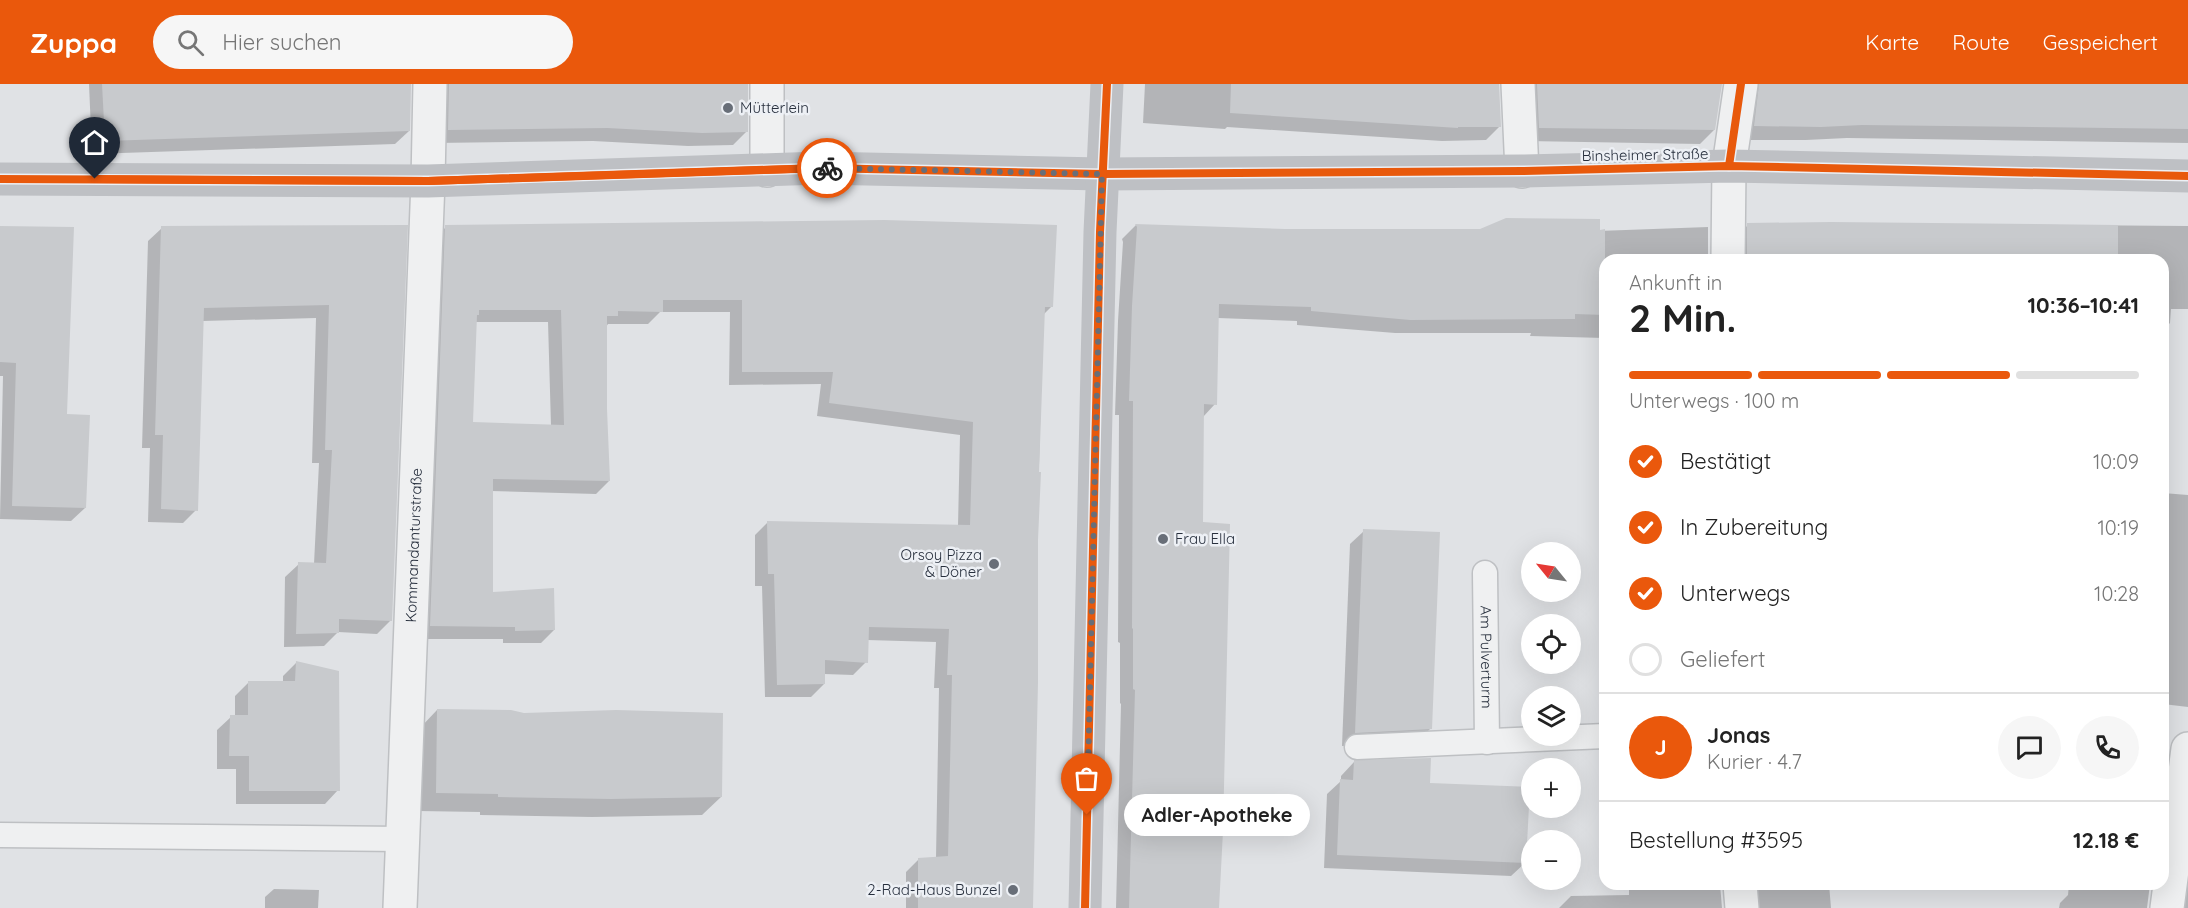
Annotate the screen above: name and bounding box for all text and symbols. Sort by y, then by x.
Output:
search box [153,15,573,69]
text: Zuppa [30,25,117,60]
icon: search [174,26,207,59]
text: Hier suchen [222,28,342,56]
text: Karte [1865,29,1919,55]
text: Route [1952,29,2010,55]
text: Gespeichert [2043,29,2158,55]
place label: Mütterlein [740,98,809,117]
marker: Mütterlein [721,101,735,115]
pin [69,117,120,179]
icon: home [78,126,111,159]
courier [797,138,857,198]
street label: Binsheimer Straße [1581,144,1708,165]
icon: bike [811,152,844,185]
text: Ankunft in [1629,270,1722,295]
text: 10:36–10:41 [2028,291,2139,319]
text: 2 Min. [1629,293,1736,342]
text: Unterwegs · 100 m [1629,388,1799,413]
icon: check [1629,445,1662,478]
text: Bestätigt [1680,447,1771,475]
text: 10:09 [2093,449,2139,474]
street label: Kommandanturstraße [401,468,426,623]
icon: check [1629,511,1662,544]
text: In Zubereitung [1680,513,1828,541]
text: 10:19 [2097,515,2139,540]
place label: Frau Ella [1175,529,1235,548]
marker: Frau Ella [1156,532,1170,546]
north arrow [1521,542,1581,602]
map controls [1521,542,1581,890]
place label: Orsoy Pizza & Döner [900,545,982,581]
marker: Orsoy Pizza & Döner [987,557,1001,571]
icon: check [1629,577,1662,610]
text: Unterwegs [1680,579,1790,607]
text: 10:28 [2094,581,2139,606]
street label: Am Pulverturm [1476,605,1497,709]
button: locate [1521,614,1581,674]
text: Geliefert [1680,645,1765,673]
button: layers [1521,686,1581,746]
button: chat [1998,716,2061,779]
button: phone [2076,716,2139,779]
text: Jonas [1707,721,1770,749]
text: J [1654,733,1667,761]
text: Kurier · 4.7 [1707,749,1802,774]
pin [1061,753,1112,815]
button: + [1521,758,1581,818]
icon: bag [1070,762,1103,795]
callout: Adler-Apotheke [1123,794,1309,836]
text: Adler-Apotheke [1141,802,1293,827]
text: Bestellung #3595 [1629,826,1803,854]
text: 12.18 € [2073,826,2139,854]
button: − [1521,830,1581,890]
place label: 2-Rad-Haus Bunzel [867,880,1001,899]
marker: 2-Rad-Haus Bunzel [1006,883,1020,897]

